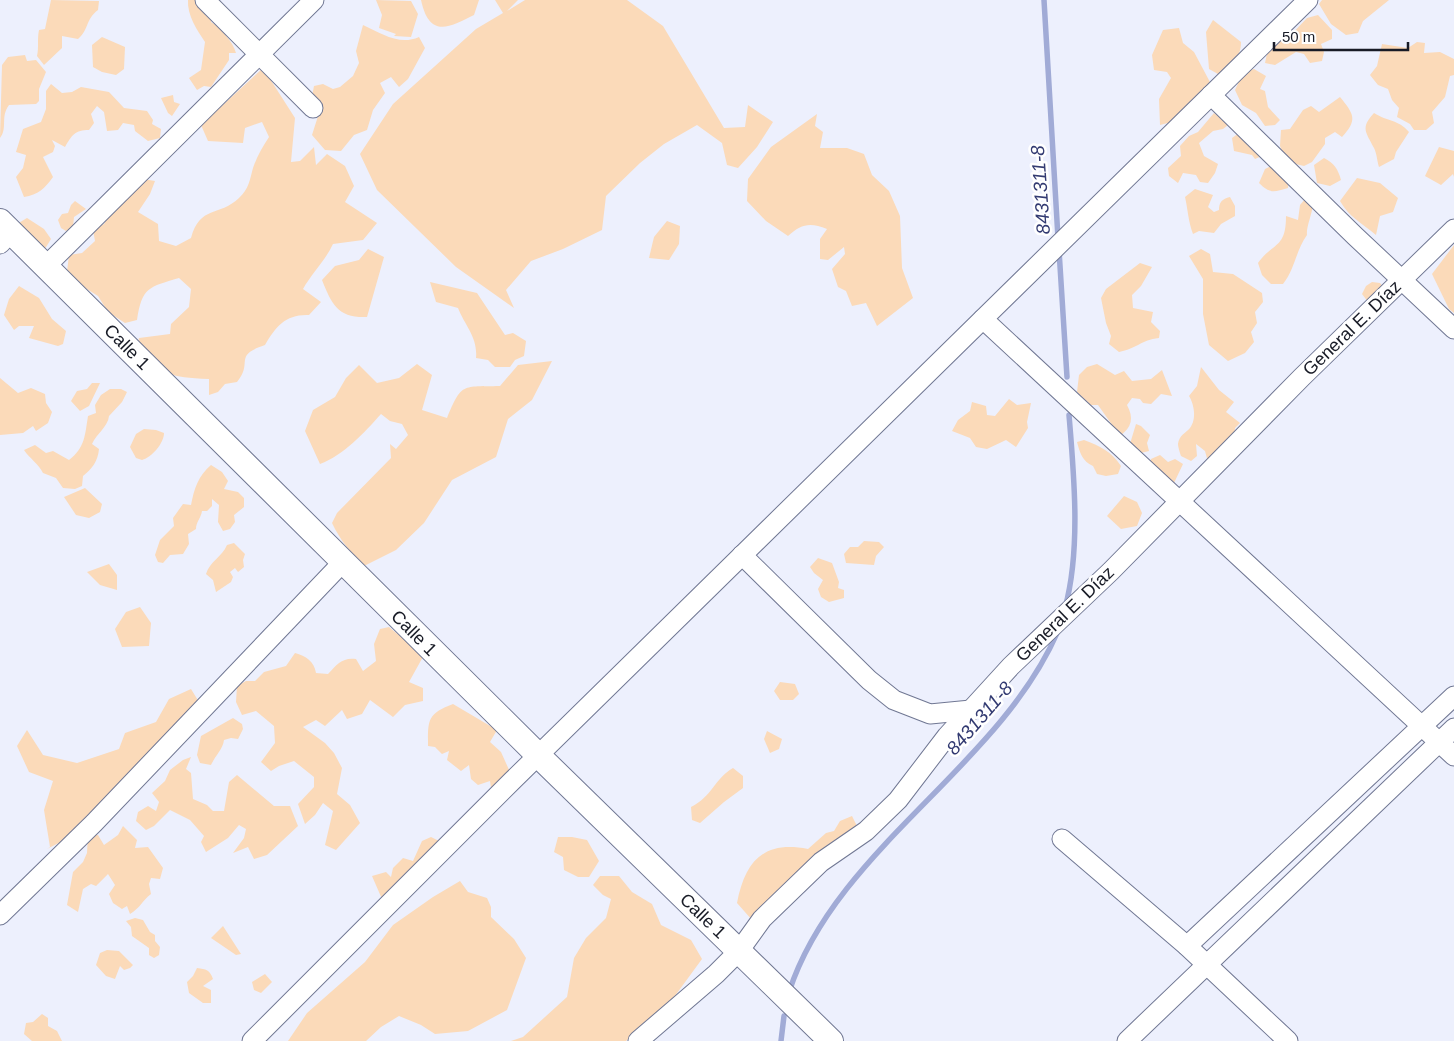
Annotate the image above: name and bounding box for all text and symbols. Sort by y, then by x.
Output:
scale bar [1274,20,1408,52]
text: 50 m [1282,28,1315,45]
water label: 8431311-8 [1027,144,1054,235]
street label: General E. Díaz [1299,276,1405,380]
street label: Calle 1 [100,320,154,374]
street label: General E. Díaz [1012,562,1118,666]
street label: Calle 1 [387,606,441,660]
water label: 8431311-8 [942,677,1017,759]
street label: Calle 1 [676,889,730,943]

